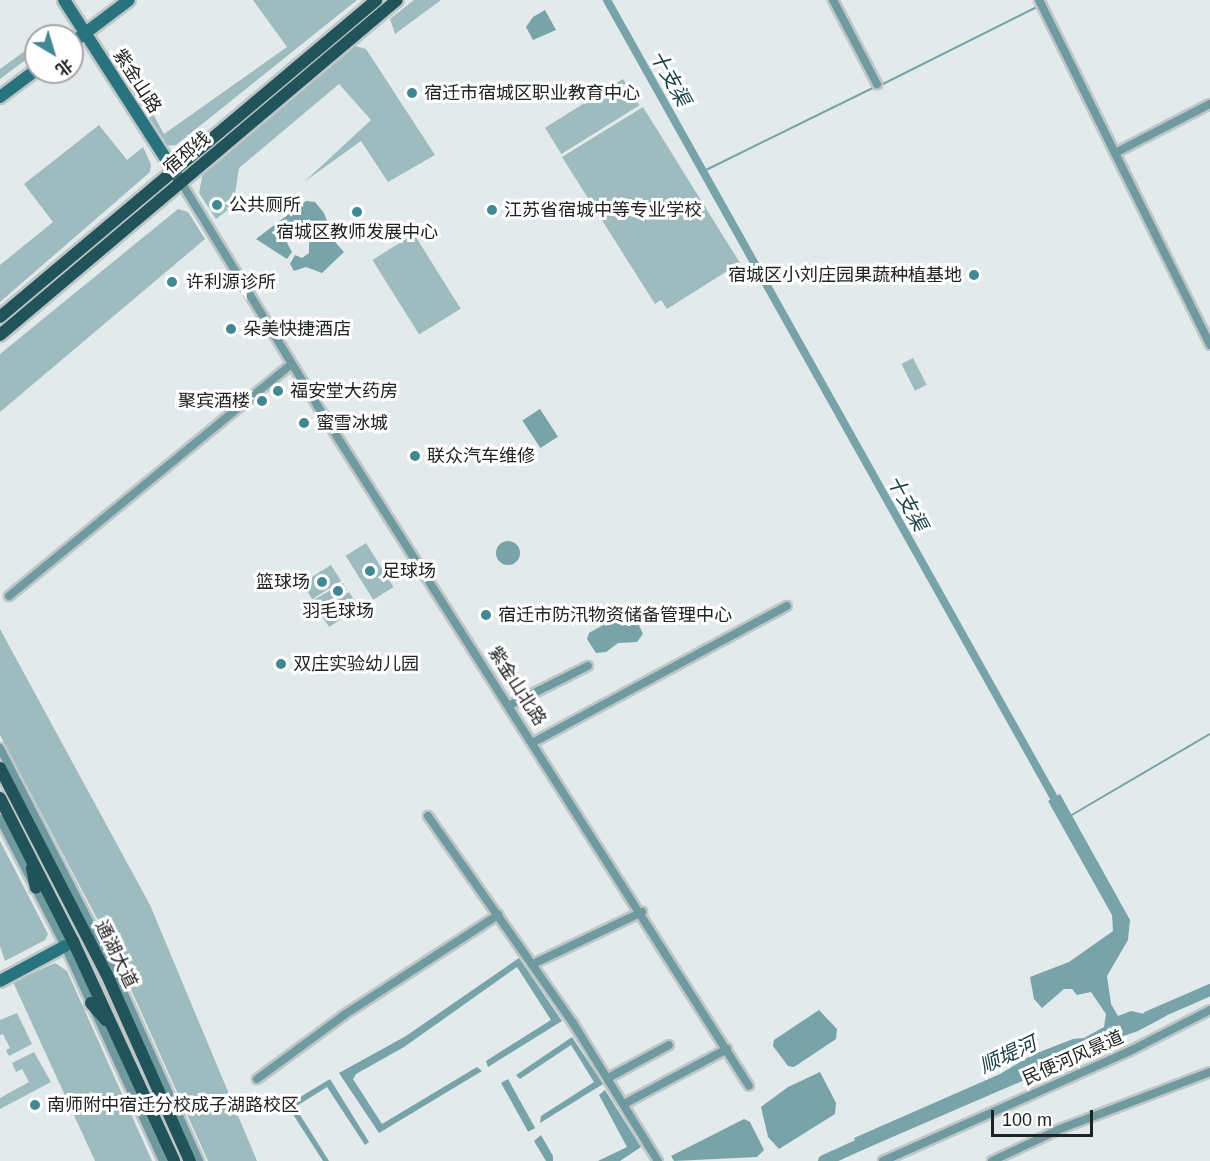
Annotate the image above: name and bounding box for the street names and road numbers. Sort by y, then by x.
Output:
street label: 紫金山路 [108,45,166,117]
street label: 宿邳线 [159,127,215,179]
street label: 紫金山北路 [483,642,551,730]
street label: 通湖大道 [91,917,141,991]
street label: 民便河风景道 [1019,1026,1127,1090]

